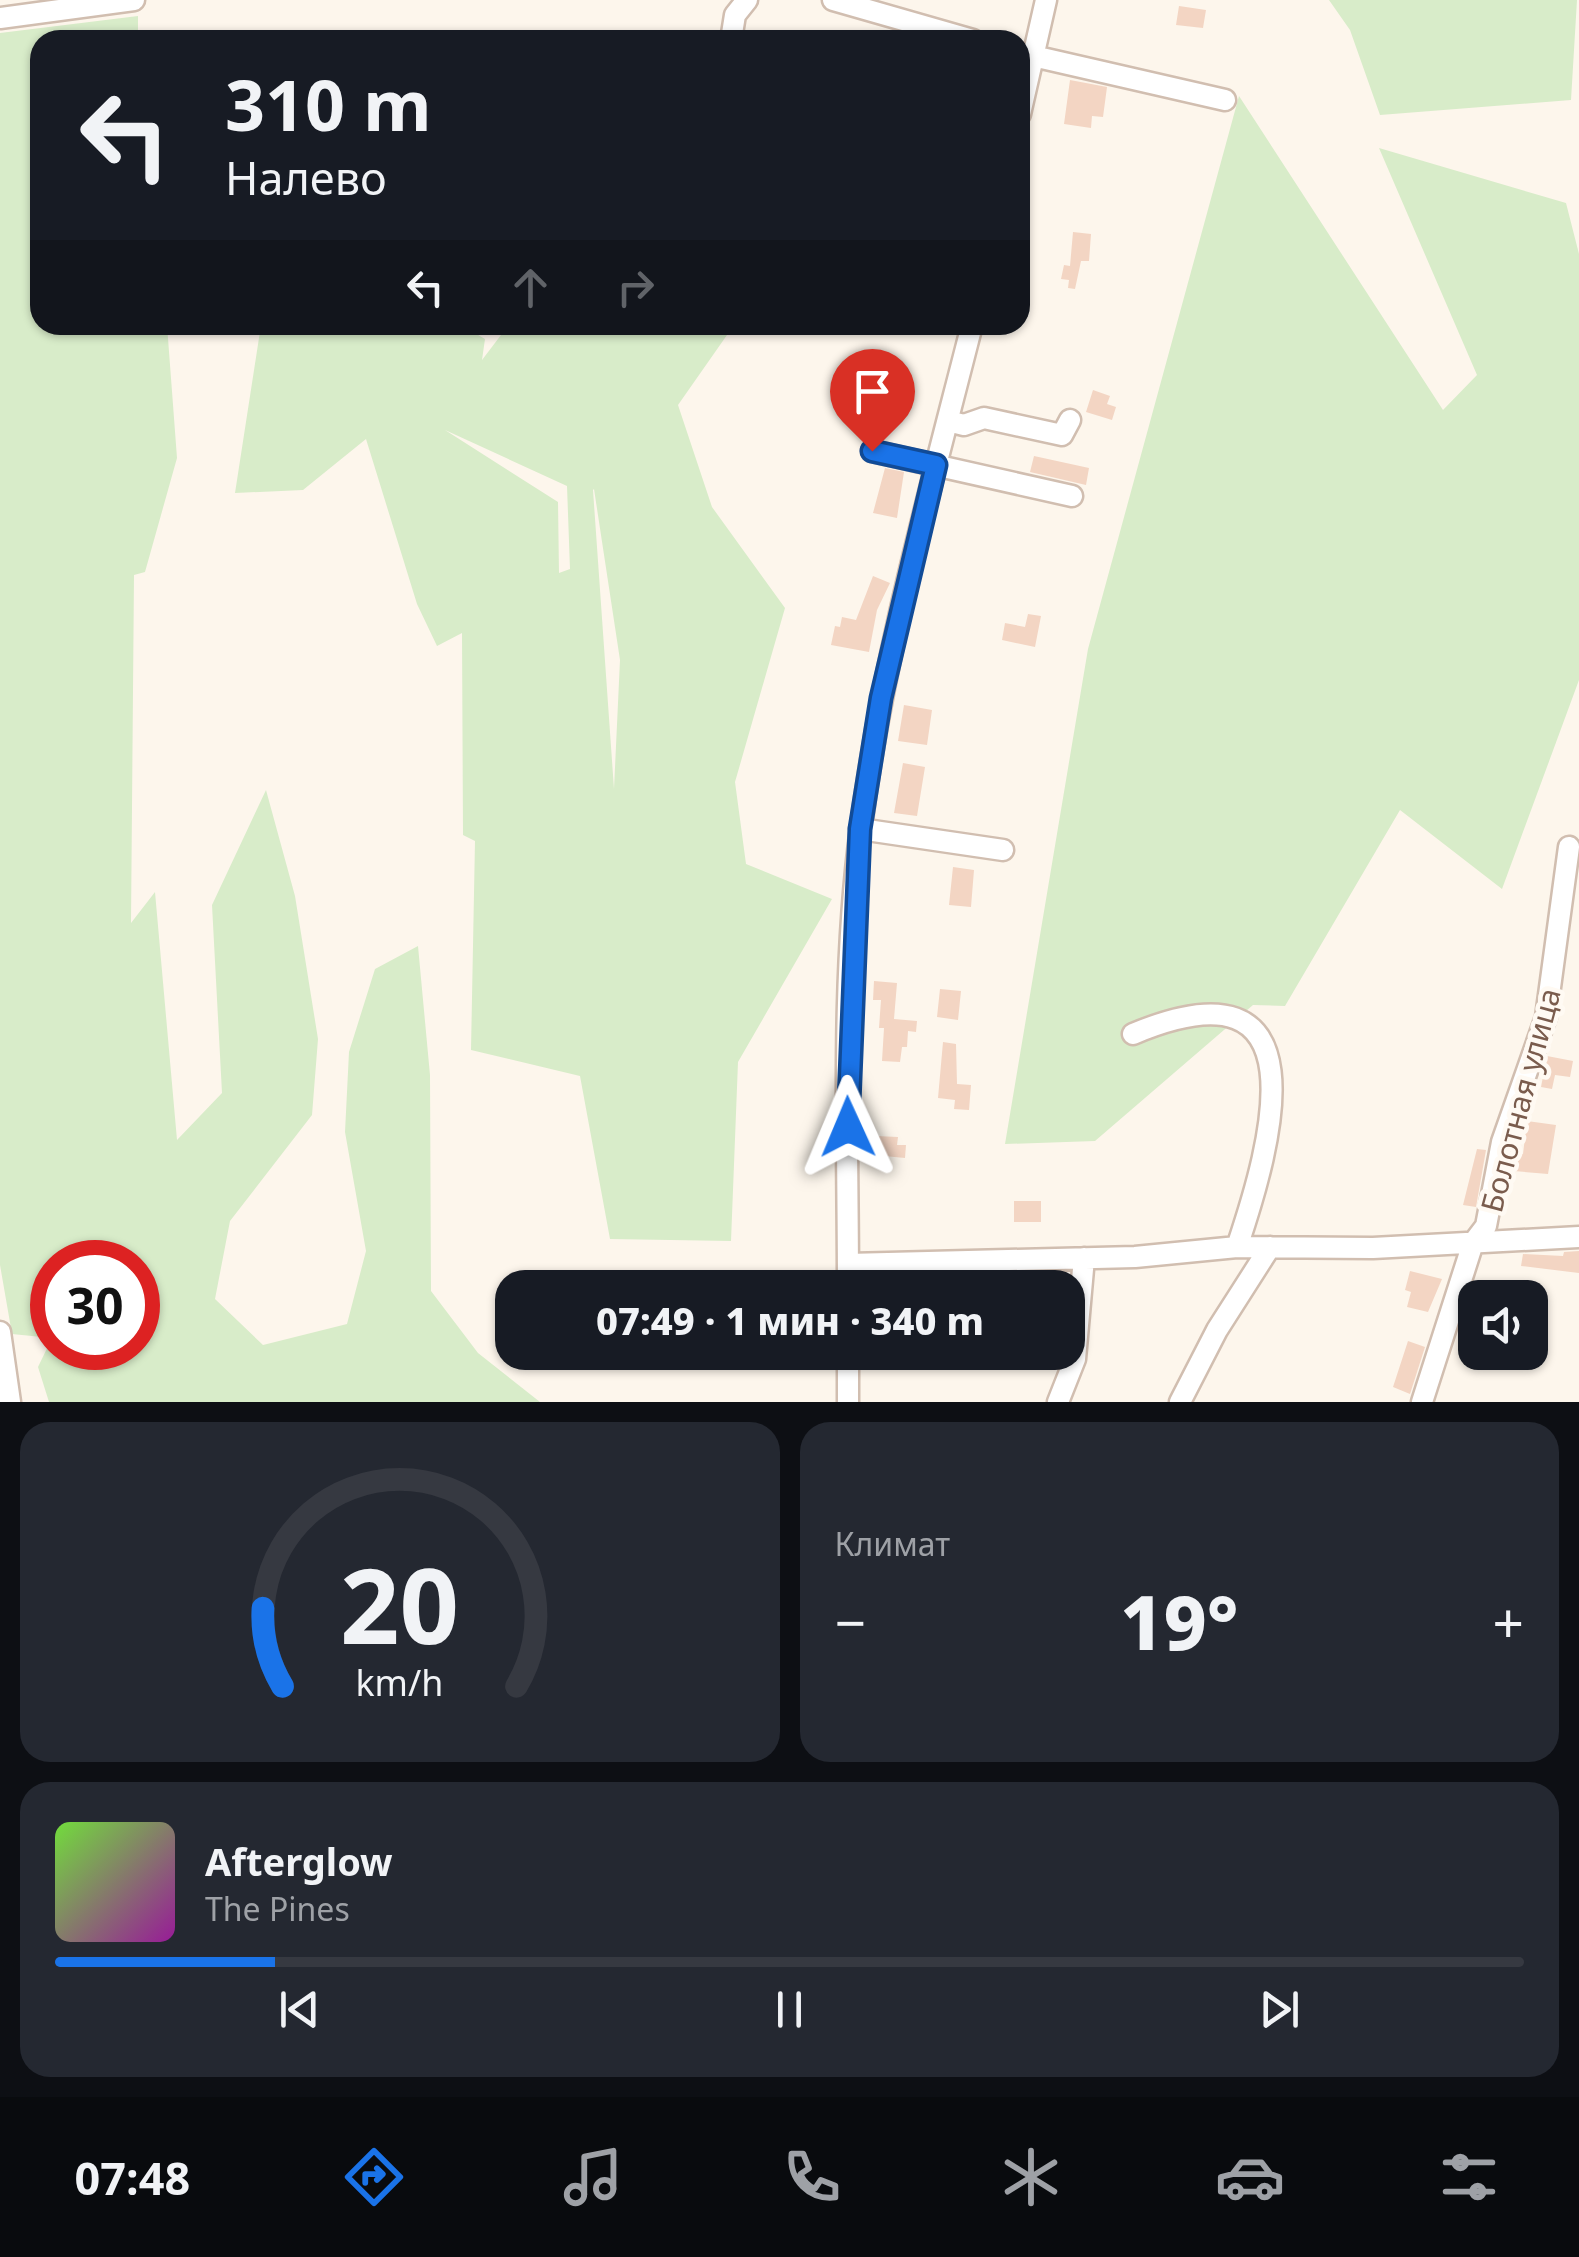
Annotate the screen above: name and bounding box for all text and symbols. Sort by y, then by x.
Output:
text: 310 m [225,56,432,152]
icon: left [60,70,190,200]
text: Налево [225,147,387,208]
icon: left [398,260,453,315]
icon: ahead [503,260,558,315]
icon: right [608,260,663,315]
pin [830,349,915,452]
icon: arrive [845,364,900,419]
street label: Болотная улица [1470,983,1570,1217]
position arrow [796,1075,900,1179]
speed limit sign: 30 [30,1240,160,1370]
map controls [1458,1280,1548,1370]
button: sound [1458,1280,1548,1370]
text: 07:49 · 1 мин · 340 m [596,1294,984,1346]
text: Климат [835,1522,950,1565]
text: 20 [340,1533,459,1674]
text: 19° [1120,1570,1238,1672]
text: − [835,1584,866,1659]
text: + [1493,1584,1524,1659]
text: km/h [356,1658,444,1706]
text: Afterglow [205,1835,393,1887]
text: The Pines [205,1887,350,1930]
icon: previous [272,1982,327,2037]
icon: pause [762,1982,817,2037]
icon: next [1252,1982,1307,2037]
icon: directions [339,2142,409,2212]
icon: music [558,2142,628,2212]
icon: phone [777,2142,847,2212]
icon: climate [996,2142,1066,2212]
icon: car [1215,2142,1285,2212]
icon: filters [1434,2142,1504,2212]
text: 07:48 [75,2147,190,2208]

